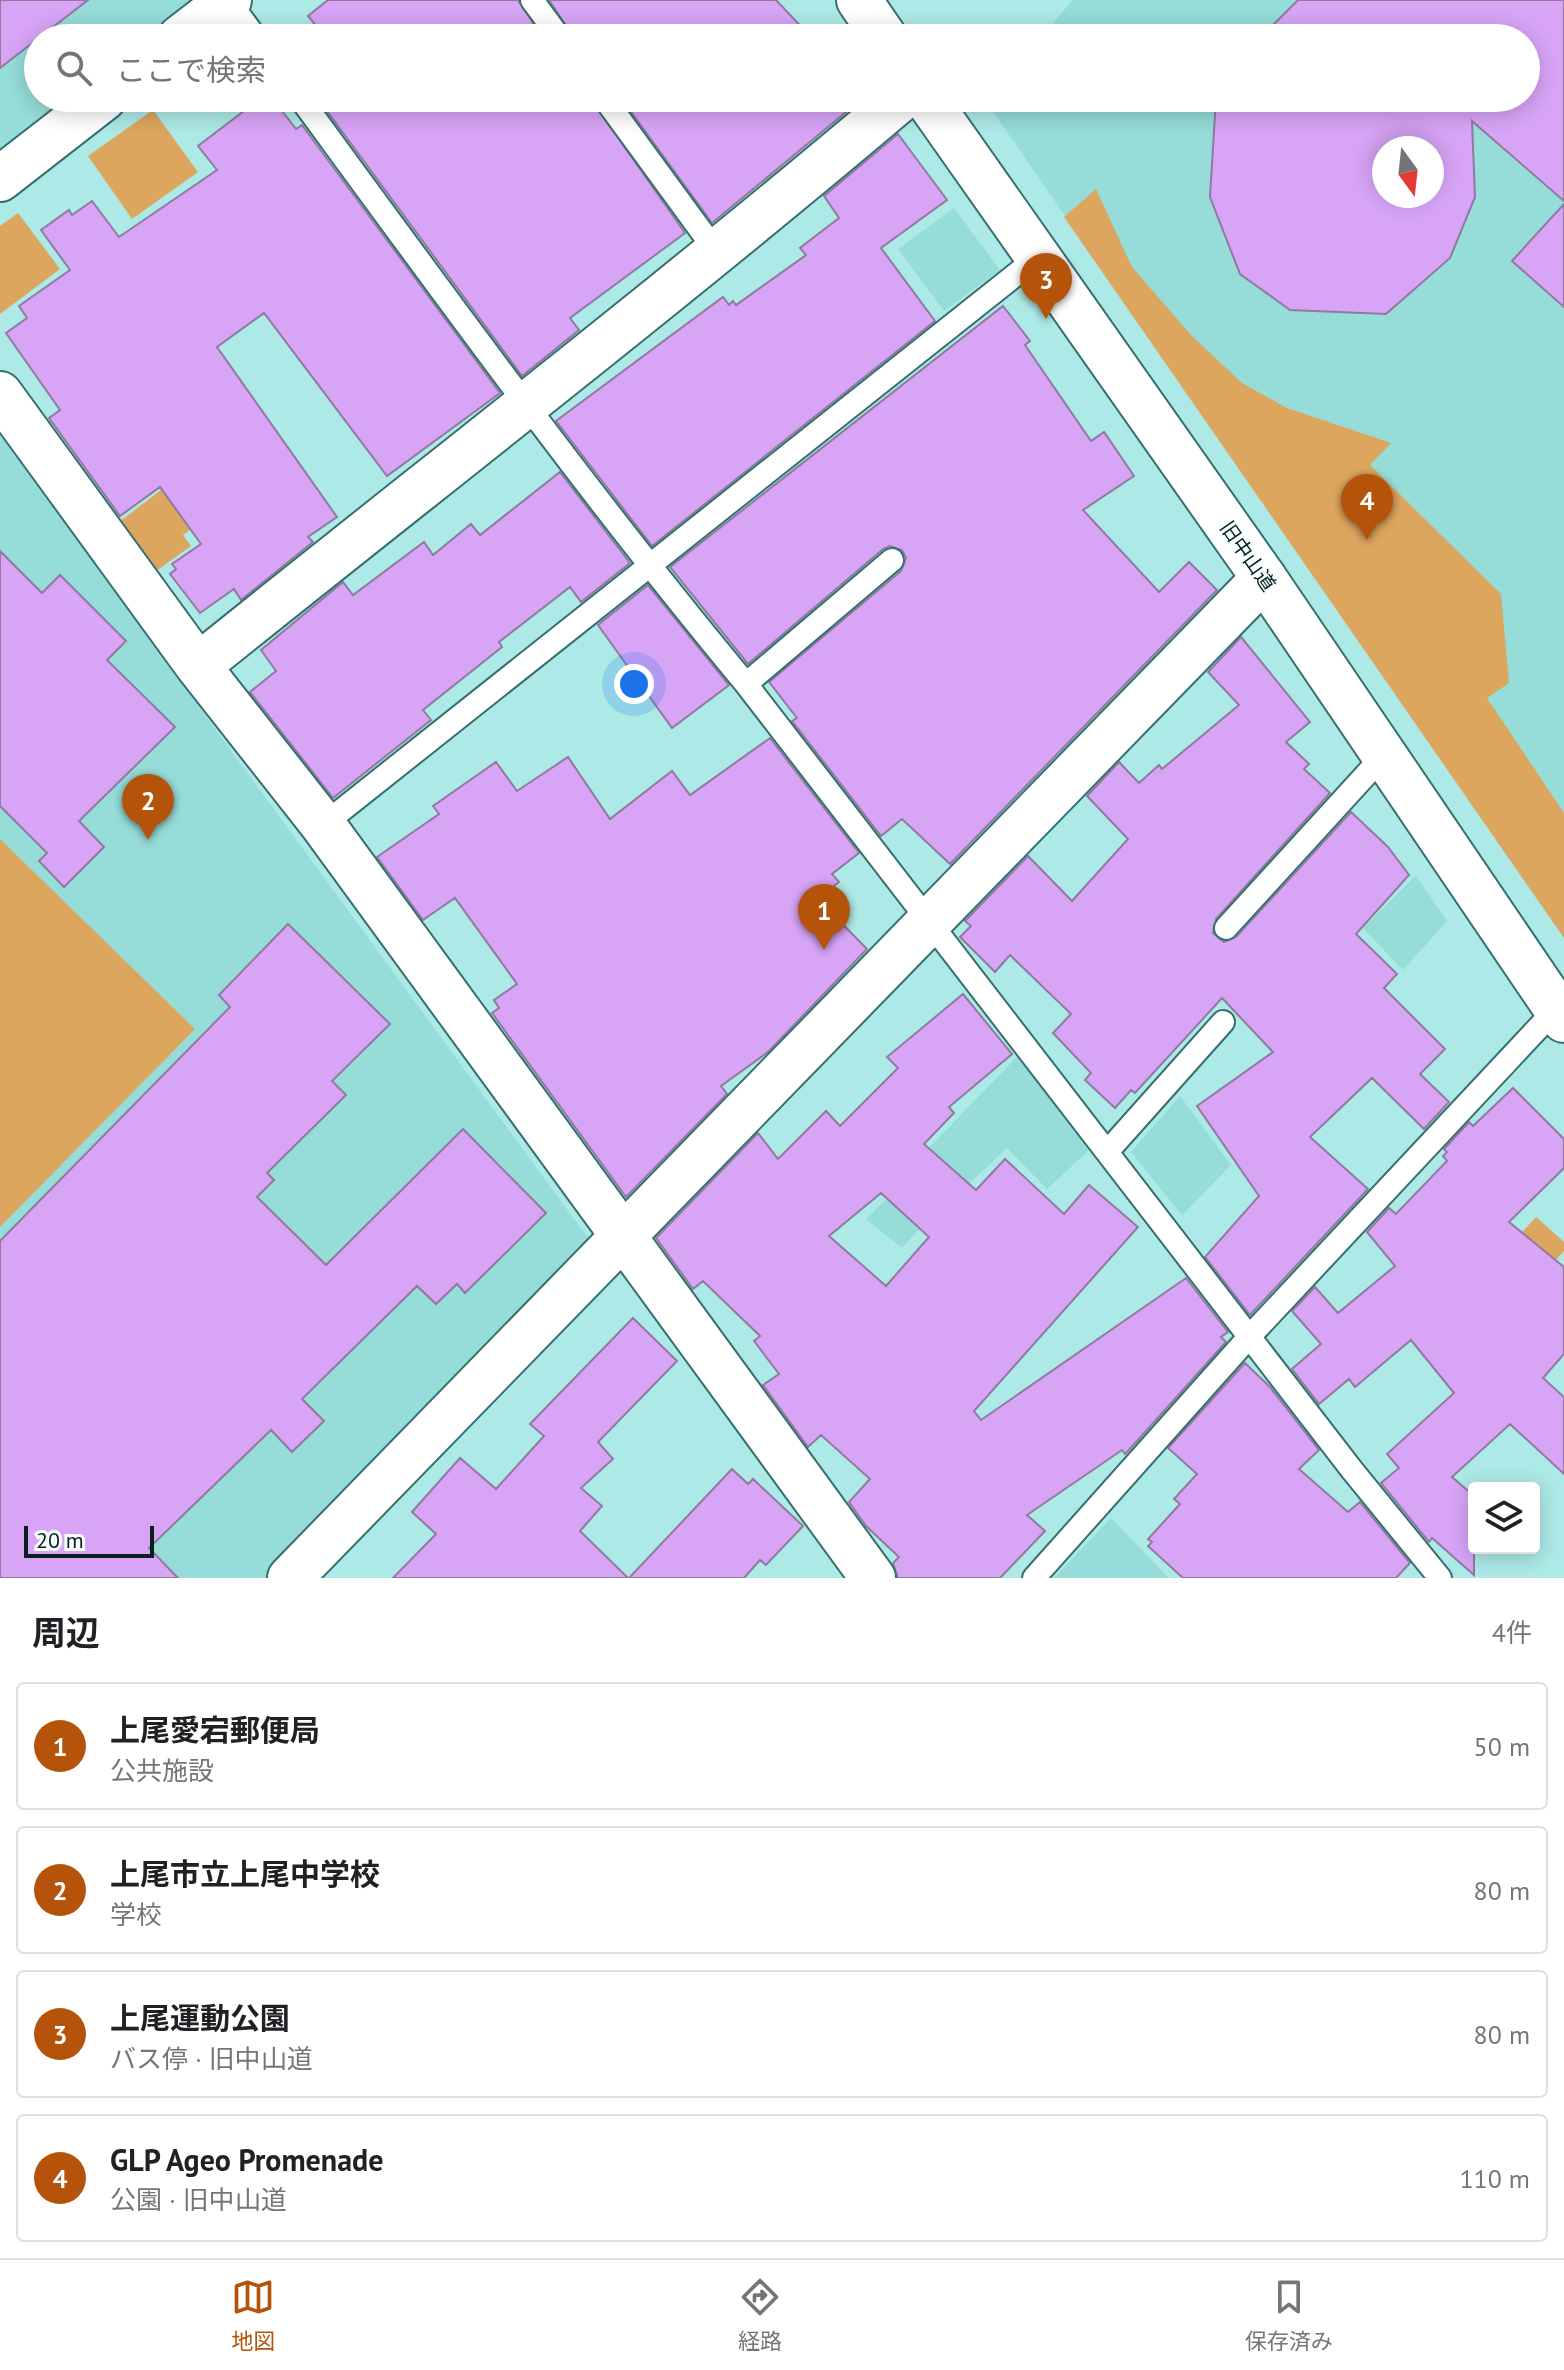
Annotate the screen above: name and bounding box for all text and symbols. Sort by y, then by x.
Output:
search box [24,24,1540,112]
icon: search [52,46,96,90]
text: ここで検索 [116,50,266,89]
north arrow [1372,136,1444,208]
pin: 3 [1020,253,1072,319]
pin: 4 [1341,474,1393,540]
street label: 旧中山道 [1214,516,1282,596]
your location [614,664,654,704]
pin: 2 [122,774,174,840]
pin: 1 [798,884,850,950]
map controls [1468,1482,1540,1554]
button: layers [1468,1482,1540,1554]
scale bar [24,1522,154,1558]
text: 20 m [36,1526,84,1554]
text: 周辺 [32,1610,100,1654]
text: 4件 [1492,1616,1532,1649]
text: 上尾愛宕郵便局 [110,1710,320,1749]
text: 1 [53,1730,67,1763]
text: 50 m [1474,1730,1530,1763]
text: 公共施設 [110,1754,214,1787]
text: 上尾市立上尾中学校 [110,1854,380,1893]
text: 2 [53,1874,67,1907]
text: 80 m [1474,1874,1530,1907]
text: 学校 [110,1898,162,1931]
text: 上尾運動公園 [110,1998,290,2037]
text: 3 [53,2018,67,2051]
text: 80 m [1474,2018,1530,2051]
text: バス停 · 旧中山道 [110,2042,313,2075]
text: GLP Ageo Promenade [110,2140,383,2179]
text: 4 [53,2162,67,2195]
text: 110 m [1459,2162,1530,2195]
text: 公園 · 旧中山道 [110,2183,287,2216]
tab: 地図 [231,2275,275,2355]
tab: 経路 [738,2275,782,2355]
tab: 保存済み [1245,2275,1333,2355]

